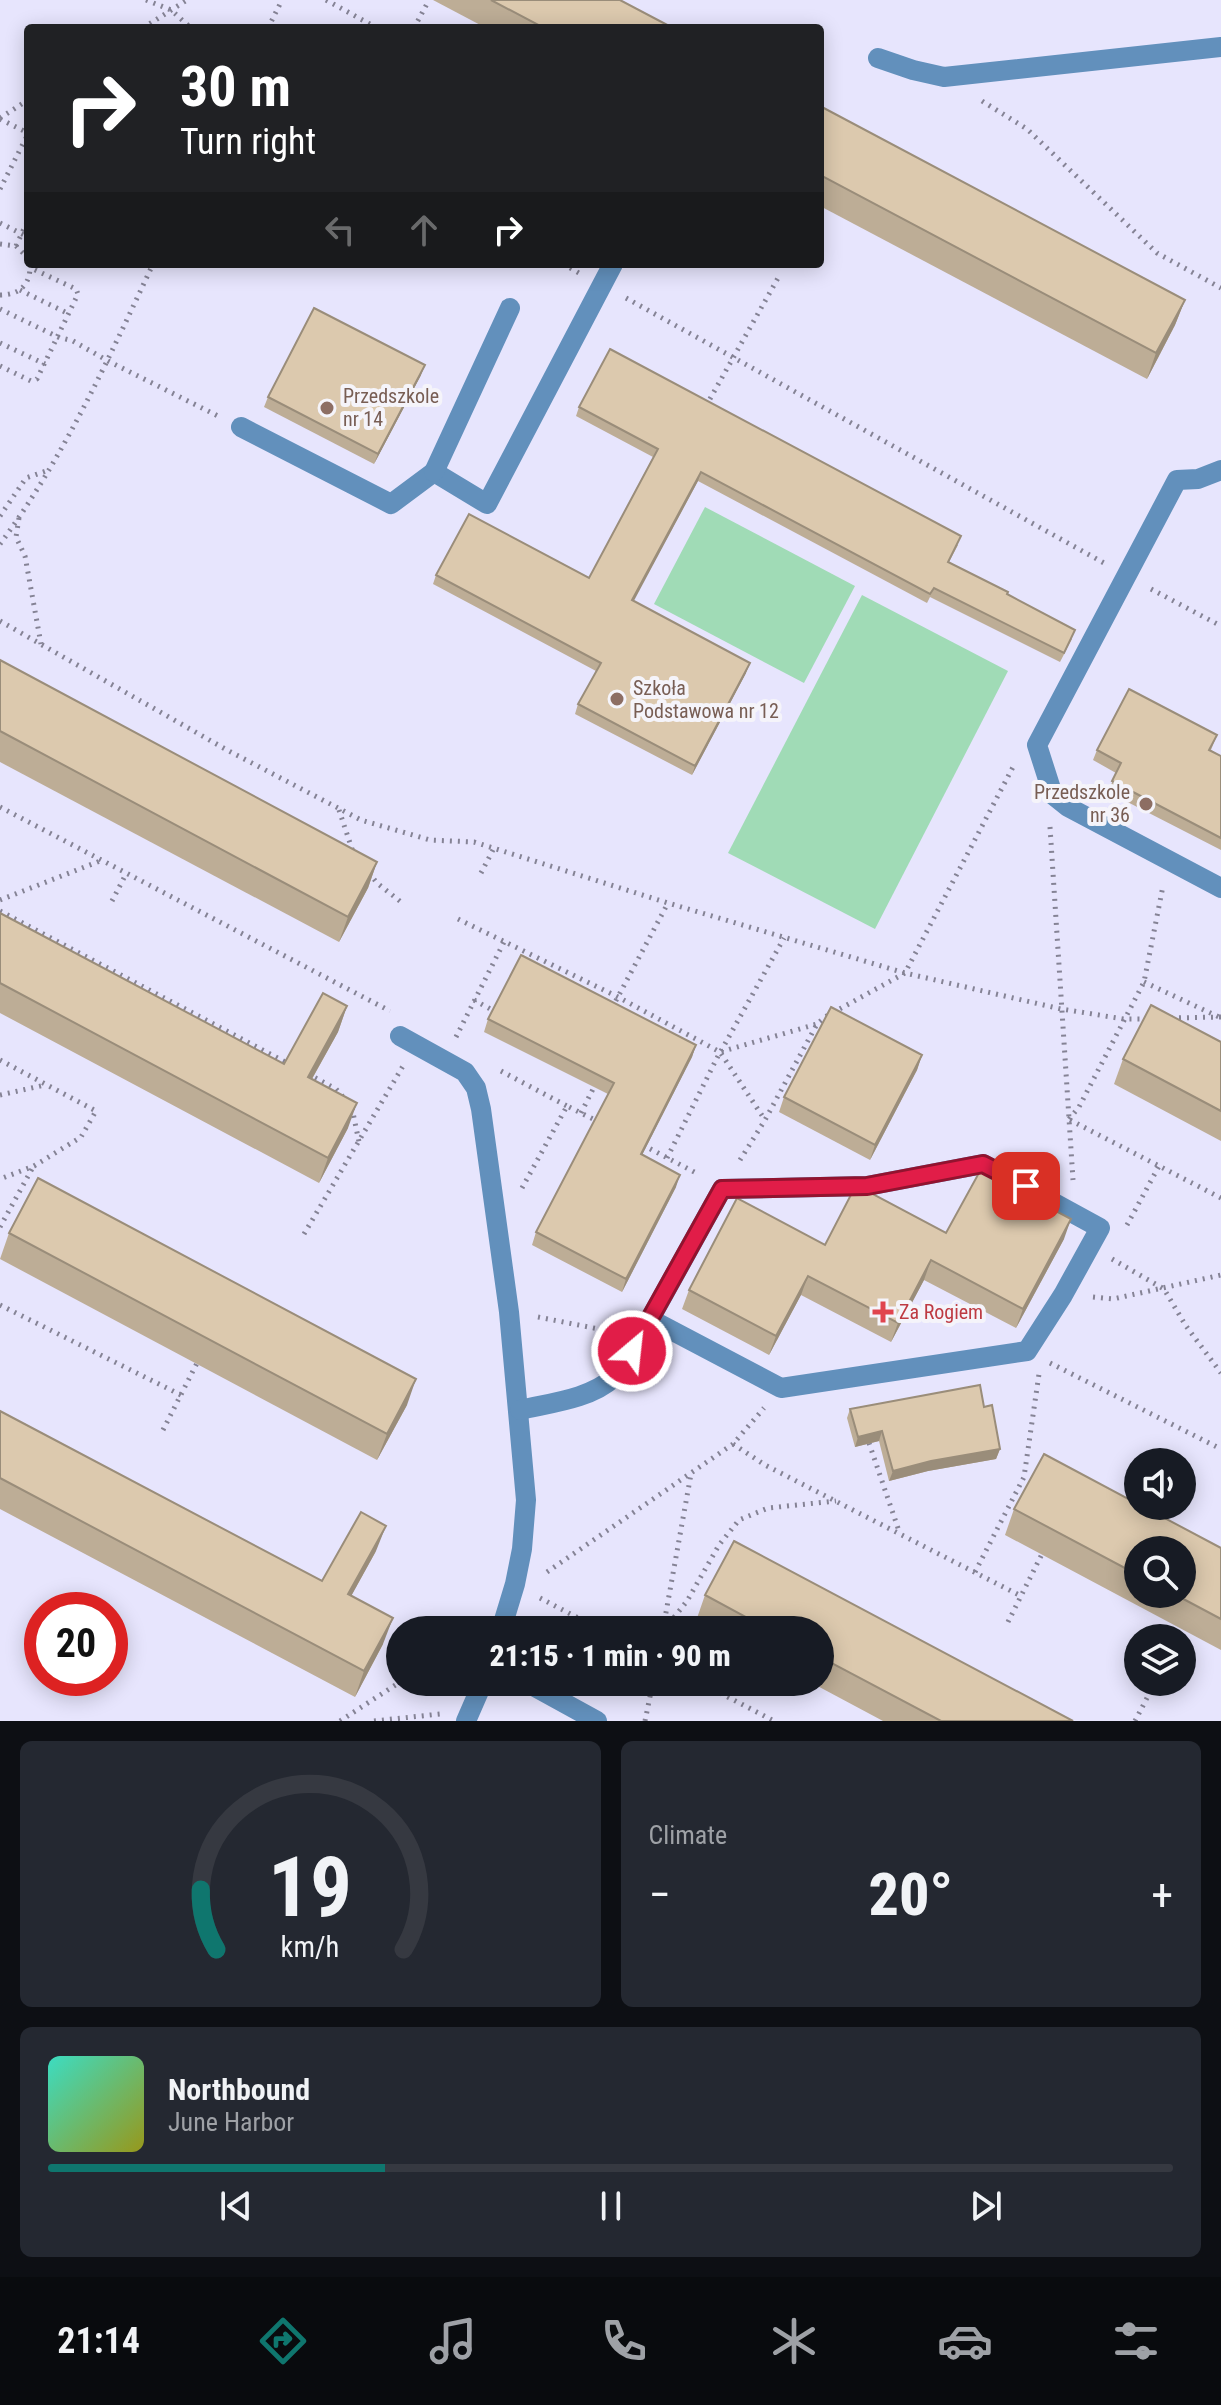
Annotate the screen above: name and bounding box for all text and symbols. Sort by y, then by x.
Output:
text: 30 m [180,54,291,120]
icon: right [48,56,152,160]
text: Turn right [180,121,316,163]
icon: left [318,208,362,252]
icon: ahead [402,208,446,252]
icon: right [486,208,530,252]
place label: Przedszkole nr 14 [343,384,439,431]
marker: Przedszkole nr 14 [318,399,336,417]
place label: Szkoła Podstawowa nr 12 [633,676,779,723]
marker: Szkoła Podstawowa nr 12 [608,690,626,708]
place label: Przedszkole nr 36 [1034,780,1130,827]
marker: Przedszkole nr 36 [1137,795,1155,813]
pin [992,1152,1060,1220]
icon: arrive [1004,1164,1048,1208]
place label: Za Rogiem [899,1300,983,1324]
marker: Za Rogiem [874,1303,892,1321]
position arrow [590,1309,674,1393]
map controls [1124,1448,1196,1696]
button: sound [1124,1448,1196,1520]
button: search [1124,1536,1196,1608]
speed limit sign: 20 [24,1592,128,1696]
button: layers [1124,1624,1196,1696]
text: 21:15 · 1 min · 90 m [489,1638,731,1673]
text: Climate [649,1820,727,1850]
text: 19 [268,1839,352,1936]
text: 20° [869,1859,953,1930]
text: − [649,1869,671,1921]
text: + [1151,1869,1173,1921]
text: km/h [281,1930,340,1964]
text: Northbound [168,2072,310,2107]
text: June Harbor [168,2107,294,2137]
icon: previous [214,2184,258,2228]
icon: pause [589,2184,633,2228]
icon: next [964,2184,1008,2228]
icon: directions [255,2313,311,2369]
icon: music [425,2313,481,2369]
icon: phone [596,2313,652,2369]
icon: climate [766,2313,822,2369]
icon: car [937,2313,993,2369]
icon: filters [1108,2313,1164,2369]
text: 21:14 [57,2320,140,2362]

